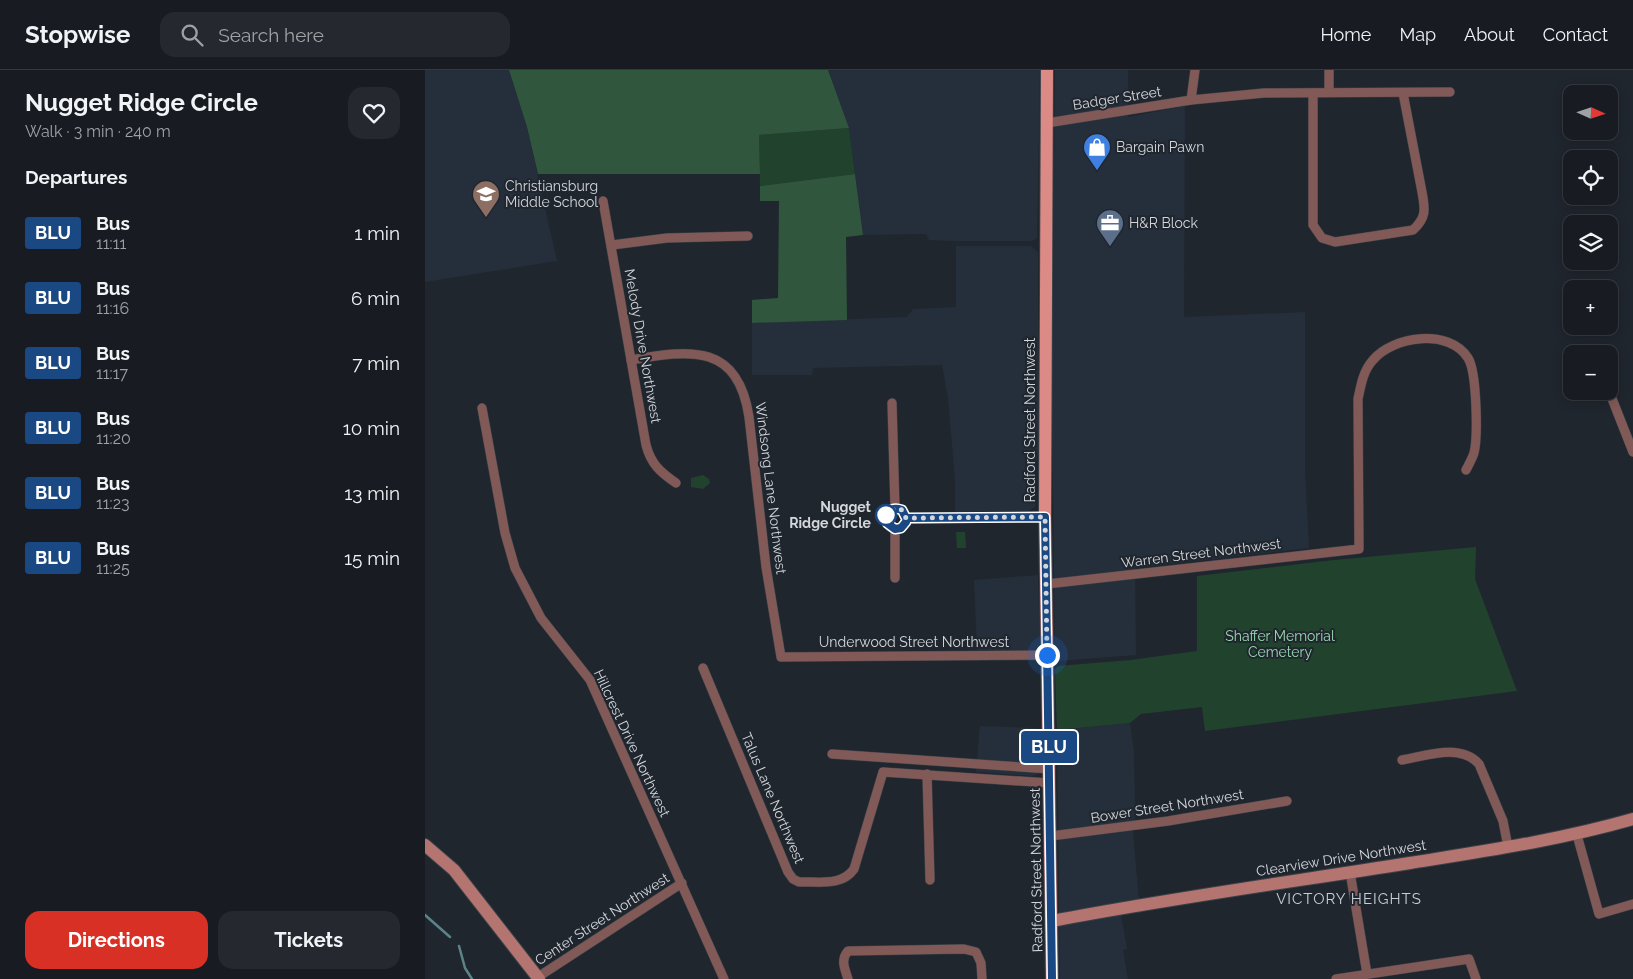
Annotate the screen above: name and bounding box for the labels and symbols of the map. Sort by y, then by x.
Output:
street label: Badger Street [1072,83,1163,113]
north arrow [1563,85,1617,140]
shop icon: Bargain Pawn [1082,132,1112,171]
place label: Bargain Pawn [1116,139,1204,155]
place label: Christiansburg Middle School [505,178,598,210]
school or university icon: Christiansburg Middle School [471,179,501,218]
office icon: H&R Block [1095,208,1125,247]
place label: H&R Block [1129,215,1199,231]
street label: Melody Drive Northwest [622,268,665,425]
street label: Radford Street Northwest [1022,337,1038,502]
street label: Windsong Lane Northwest [753,401,790,575]
place label: Nugget Ridge Circle [789,499,872,531]
marker: Nugget Ridge Circle [875,504,897,526]
street label: Warren Street Northwest [1120,535,1282,571]
park label: Shaffer Memorial Cemetery [1225,628,1335,660]
street label: Underwood Street Northwest [819,634,1009,650]
your location [1035,643,1060,668]
street label: Hillcrest Drive Northwest [591,667,673,820]
street label: Talus Lane Northwest [738,730,808,866]
line badge: BLU [1020,731,1078,763]
street label: Bower Street Northwest [1089,786,1245,826]
street label: Radford Street Northwest [1027,787,1045,953]
street label: Clearview Drive Northwest [1255,837,1427,879]
street label: Center Street Northwest [532,869,672,968]
district label: VICTORY HEIGHTS [1276,890,1422,908]

